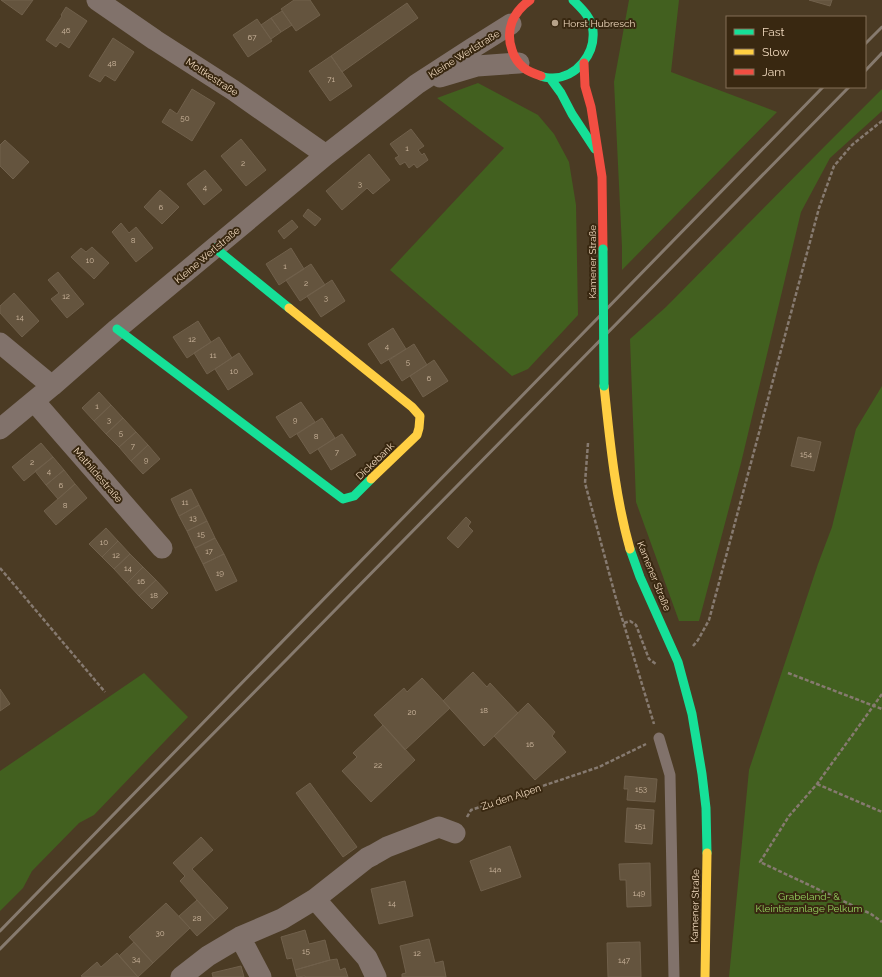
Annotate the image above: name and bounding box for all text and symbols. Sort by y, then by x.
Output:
legend [726,16,866,88]
marker: Horst Hubresch [550,18,560,28]
place label: Horst Hubresch [563,18,636,29]
house number: 46 [61,25,71,35]
text: Fast [762,25,785,39]
street label: Kleine Werlstraße [427,28,502,80]
house number: 67 [247,32,257,42]
text: Slow [762,45,789,59]
street label: Moltkestraße [184,56,240,98]
house number: 48 [107,58,117,68]
text: Jam [762,65,785,79]
house number: 71 [327,74,335,84]
house number: 50 [180,113,190,123]
house number: 1 [405,143,409,153]
house number: 2 [241,158,245,168]
house number: 3 [358,179,362,189]
house number: 4 [203,182,208,192]
house number: 6 [159,202,164,212]
street label: Kleine Werlstraße [172,225,242,285]
street label: Kamener Straße [587,225,598,299]
house number: 8 [131,235,136,245]
house number: 10 [86,255,94,265]
house number: 1 [283,261,287,271]
house number: 2 [304,278,308,288]
house number: 12 [62,291,70,301]
house number: 3 [324,293,328,303]
house number: 14 [16,312,25,322]
house number: 12 [188,334,196,344]
house number: 4 [385,341,390,351]
house number: 11 [210,350,217,360]
house number: 5 [406,357,411,367]
house number: 10 [230,366,238,376]
house number: 6 [427,373,432,383]
house number: 1 [95,401,99,411]
house number: 3 [107,415,111,425]
house number: 9 [293,415,298,425]
house number: 5 [119,428,124,438]
house number: 8 [314,431,319,441]
street label: Dickebank [354,440,397,482]
house number: 7 [131,441,136,451]
street label: Mathildestraße [71,445,125,505]
house number: 7 [335,447,340,457]
house number: 154 [800,449,813,459]
house number: 9 [144,455,149,465]
house number: 2 [30,457,34,467]
house number: 4 [47,466,52,476]
house number: 6 [59,480,64,490]
house number: 11 [182,497,189,507]
house number: 8 [63,500,68,510]
house number: 13 [189,513,197,523]
house number: 15 [197,529,206,539]
house number: 10 [100,537,108,547]
street label: Kamener Straße [635,540,673,613]
house number: 17 [205,546,214,556]
house number: 12 [112,550,120,560]
house number: 14 [124,563,133,573]
house number: 19 [216,568,224,578]
house number: 16 [137,576,145,586]
house number: 18 [150,590,158,600]
house number: 18 [480,705,488,715]
house number: 20 [407,707,417,717]
house number: 16 [526,739,534,749]
house number: 22 [374,760,382,770]
street label: Zu den Alpen [480,782,542,812]
house number: 153 [635,784,647,794]
house number: 151 [634,821,646,831]
house number: 14a [489,864,501,874]
street label: Kamener Straße [689,869,701,943]
house number: 149 [633,888,646,898]
park label: Grabeland- & Kleintieranlage Pelkum [755,891,863,914]
house number: 14 [388,898,397,908]
house number: 28 [193,913,202,923]
house number: 30 [155,928,165,938]
house number: 15 [302,946,311,956]
house number: 12 [413,948,421,958]
house number: 34 [132,954,141,964]
house number: 147 [618,955,631,965]

